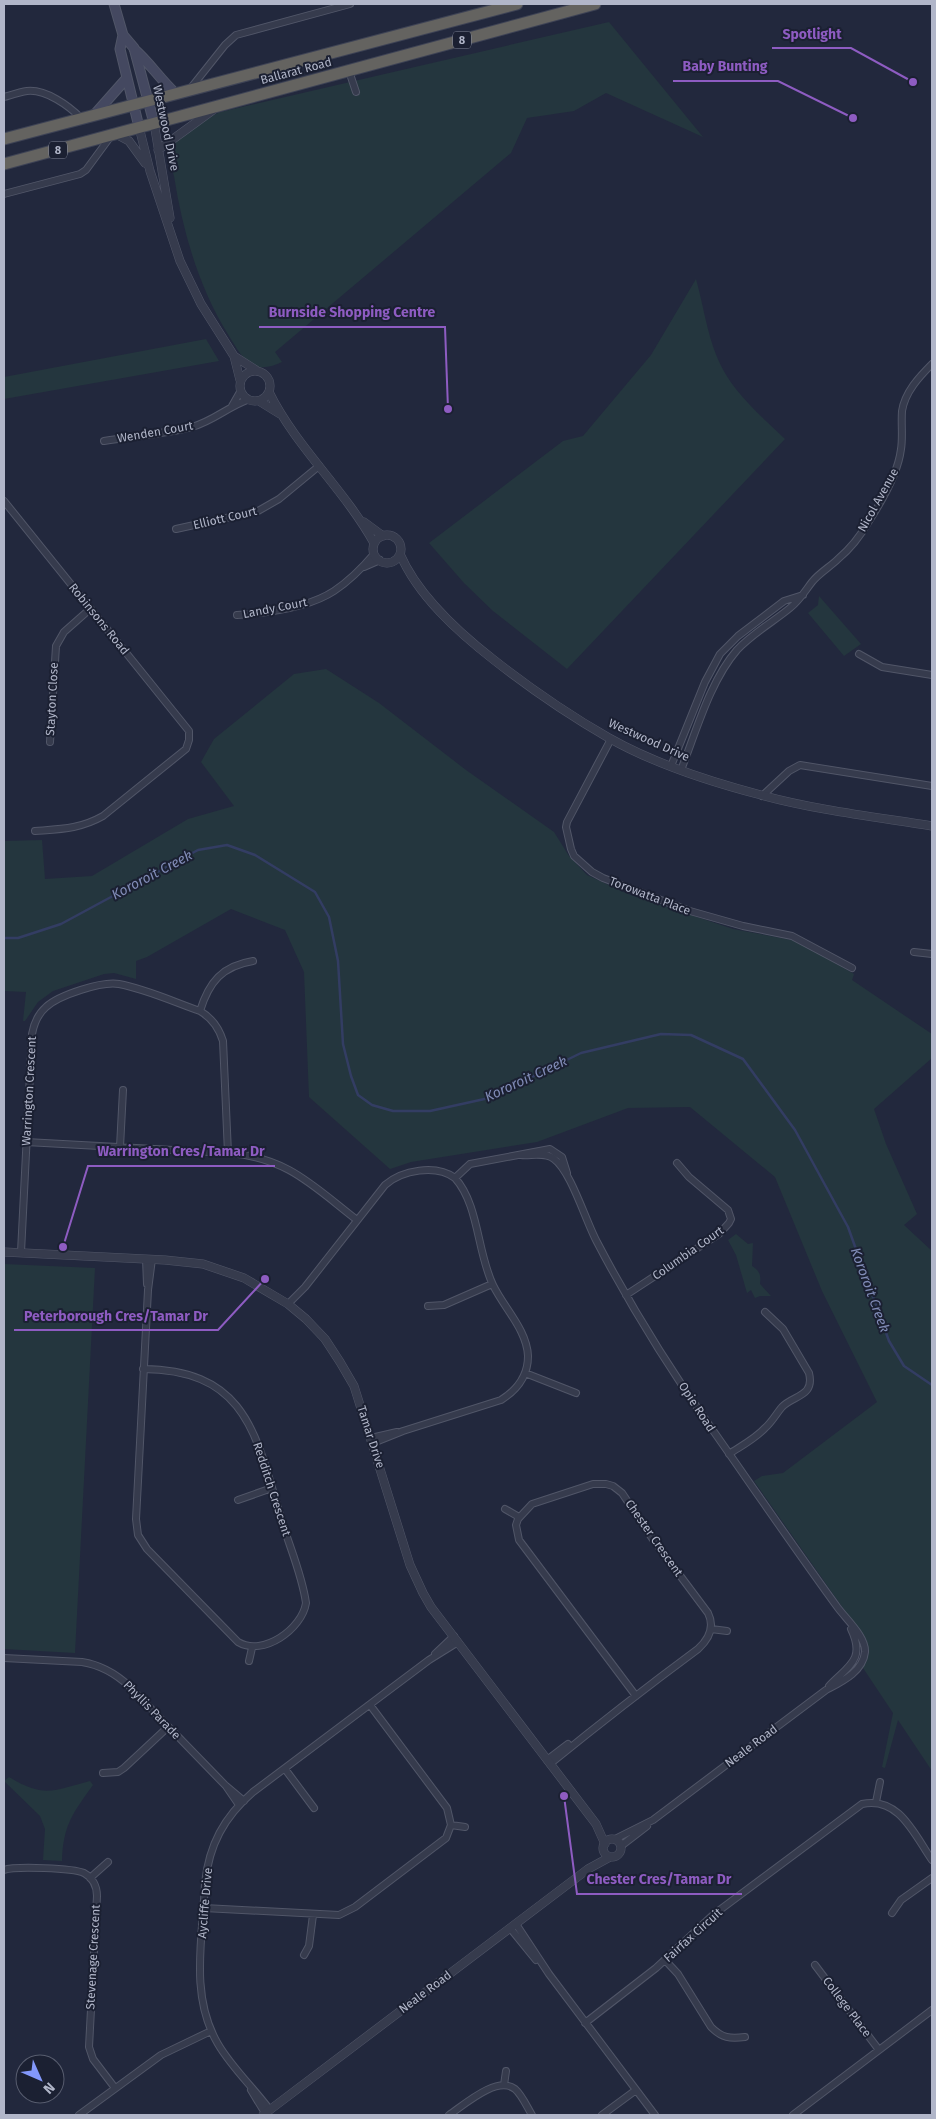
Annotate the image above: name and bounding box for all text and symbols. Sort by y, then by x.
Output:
callout: Spotlight [772,19,851,48]
text: Spotlight [782,26,842,43]
road number: 8 [453,32,471,48]
callout: Baby Bunting [673,52,778,81]
street label: Ballarat Road [259,55,333,87]
text: Baby Bunting [683,58,768,75]
street label: Westwood Drive [150,84,182,172]
road number: 8 [49,142,67,158]
callout: Burnside Shopping Centre [259,298,445,327]
text: Burnside Shopping Centre [269,304,435,321]
street label: Wenden Court [116,418,195,446]
street label: Nicol Avenue [855,466,901,534]
street label: Elliott Court [192,504,259,532]
street label: Robinsons Road [66,581,132,657]
street label: Landy Court [242,595,309,621]
street label: Stayton Close [43,662,61,736]
street label: Westwood Drive [606,716,692,764]
water label: Kororoit Creek [109,846,196,903]
street label: Torowatta Place [607,874,693,918]
street label: Warrington Crescent [19,1035,39,1146]
water label: Kororoit Creek [482,1052,570,1106]
callout: Warrington Cres/Tamar Dr [88,1137,275,1166]
text: Warrington Cres/Tamar Dr [97,1143,265,1160]
street label: Columbia Court [650,1223,727,1283]
water label: Kororoit Creek [847,1245,893,1335]
callout: Peterborough Cres/Tamar Dr [14,1301,218,1330]
text: Peterborough Cres/Tamar Dr [24,1308,208,1325]
street label: Opie Road [676,1380,718,1434]
street label: Tamar Drive [354,1404,388,1470]
street label: Redditch Crescent [250,1440,294,1538]
street label: Chester Crescent [622,1497,686,1580]
street label: Phyllis Parade [121,1678,183,1742]
street label: Neale Road [722,1722,780,1770]
callout: Chester Cres/Tamar Dr [577,1865,742,1894]
street label: Aycliffe Drive [195,1867,215,1939]
text: Chester Cres/Tamar Dr [587,1871,732,1888]
street label: Stevenage Crescent [83,1903,103,2010]
street label: Fairfax Circuit [661,1905,726,1965]
street label: Neale Road [396,1968,454,2016]
street label: College Place [820,1974,874,2040]
north arrow [15,2054,65,2104]
text: N [40,2079,58,2097]

